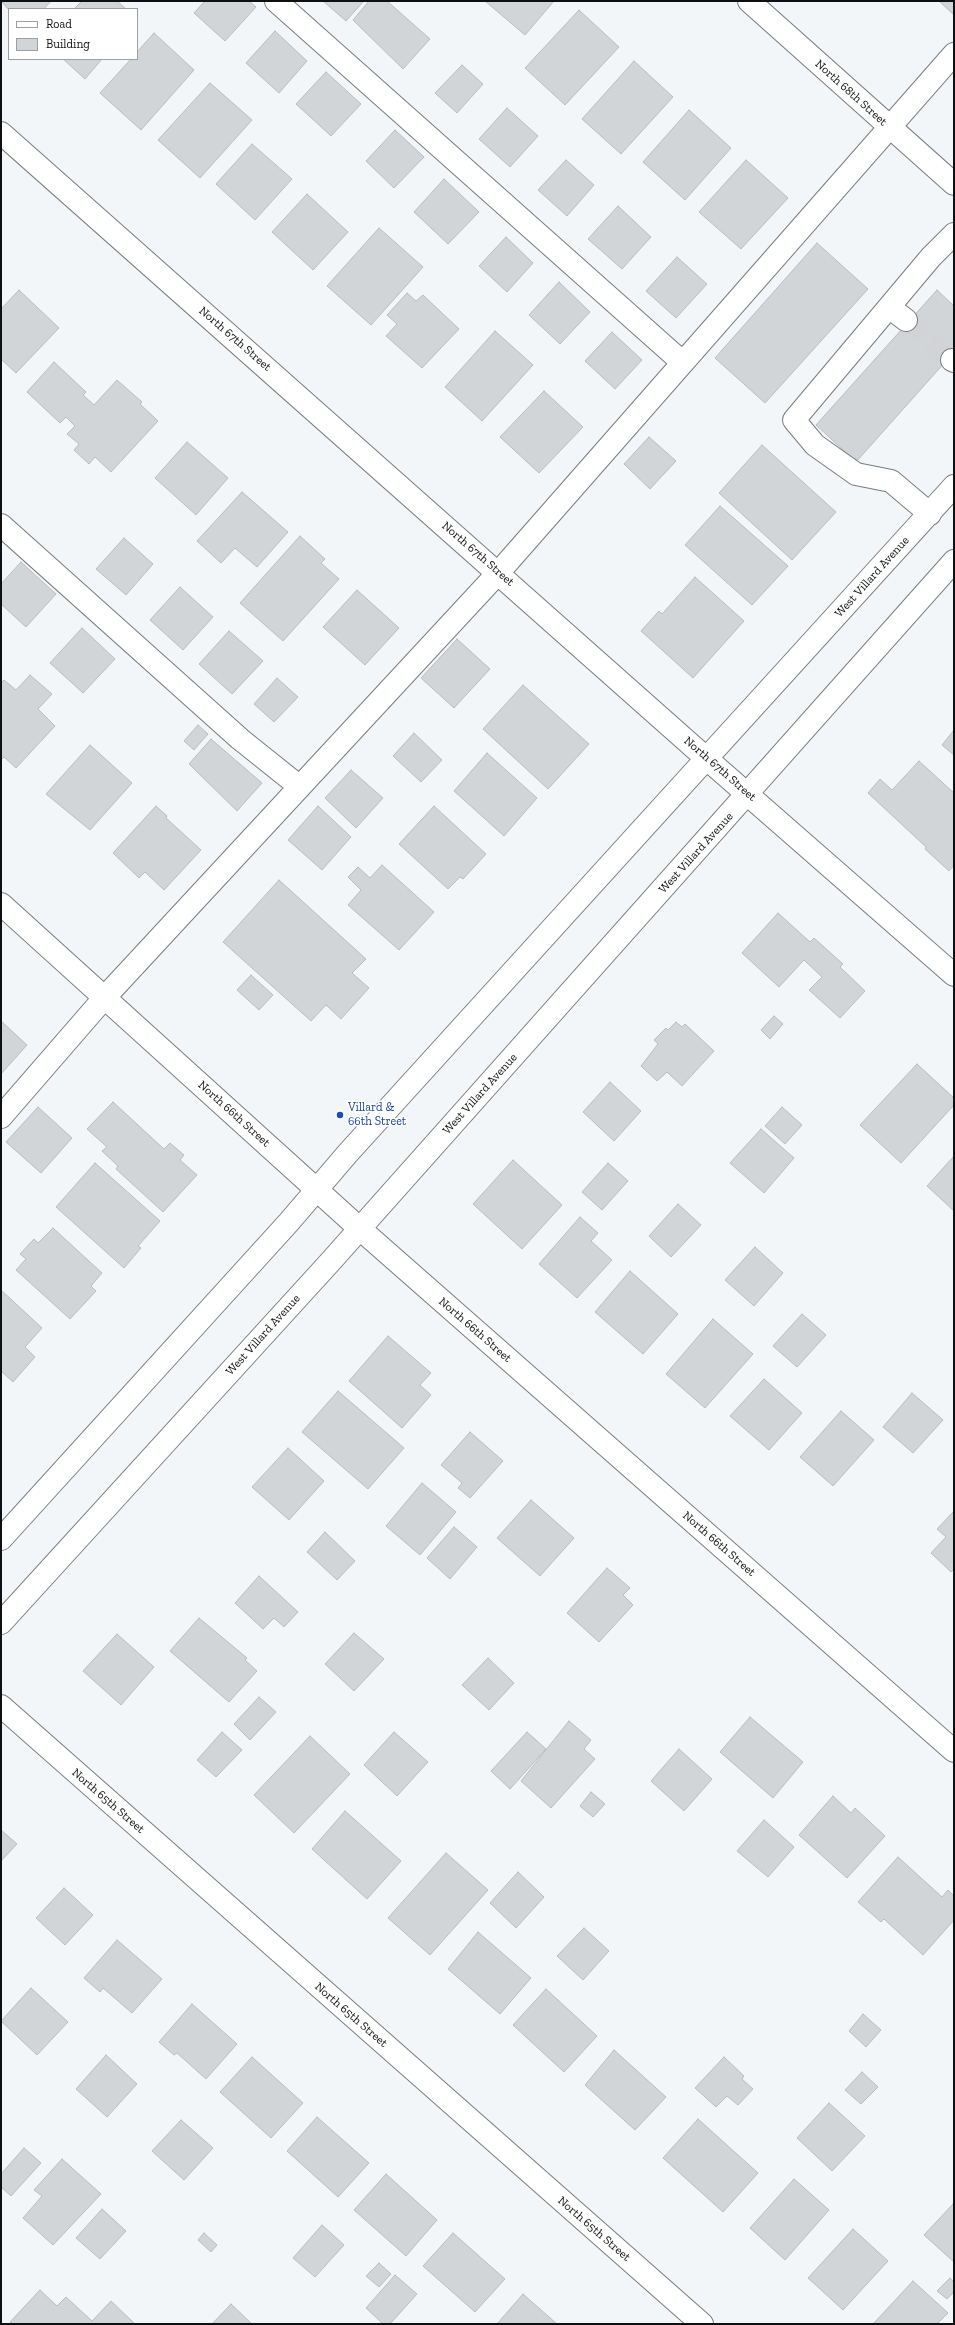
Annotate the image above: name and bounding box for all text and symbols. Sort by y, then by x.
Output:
legend [8,8,138,60]
text: Road [46,17,72,31]
text: Building [46,37,90,51]
street label: North 68th Street [812,57,890,129]
street label: North 67th Street [196,304,274,374]
street label: North 67th Street [439,519,517,589]
street label: West Villard Avenue [832,533,912,621]
street label: North 67th Street [681,734,759,804]
street label: West Villard Avenue [656,809,736,897]
street label: West Villard Avenue [440,1050,520,1138]
street label: North 66th Street [195,1078,273,1150]
place label: Villard & 66th Street [348,1101,406,1129]
marker: Villard & 66th Street [335,1110,345,1120]
street label: West Villard Avenue [223,1291,303,1379]
street label: North 66th Street [436,1294,514,1366]
street label: North 66th Street [680,1508,758,1580]
street label: North 65th Street [69,1765,147,1837]
street label: North 65th Street [312,1979,390,2051]
street label: North 65th Street [555,2193,633,2265]

